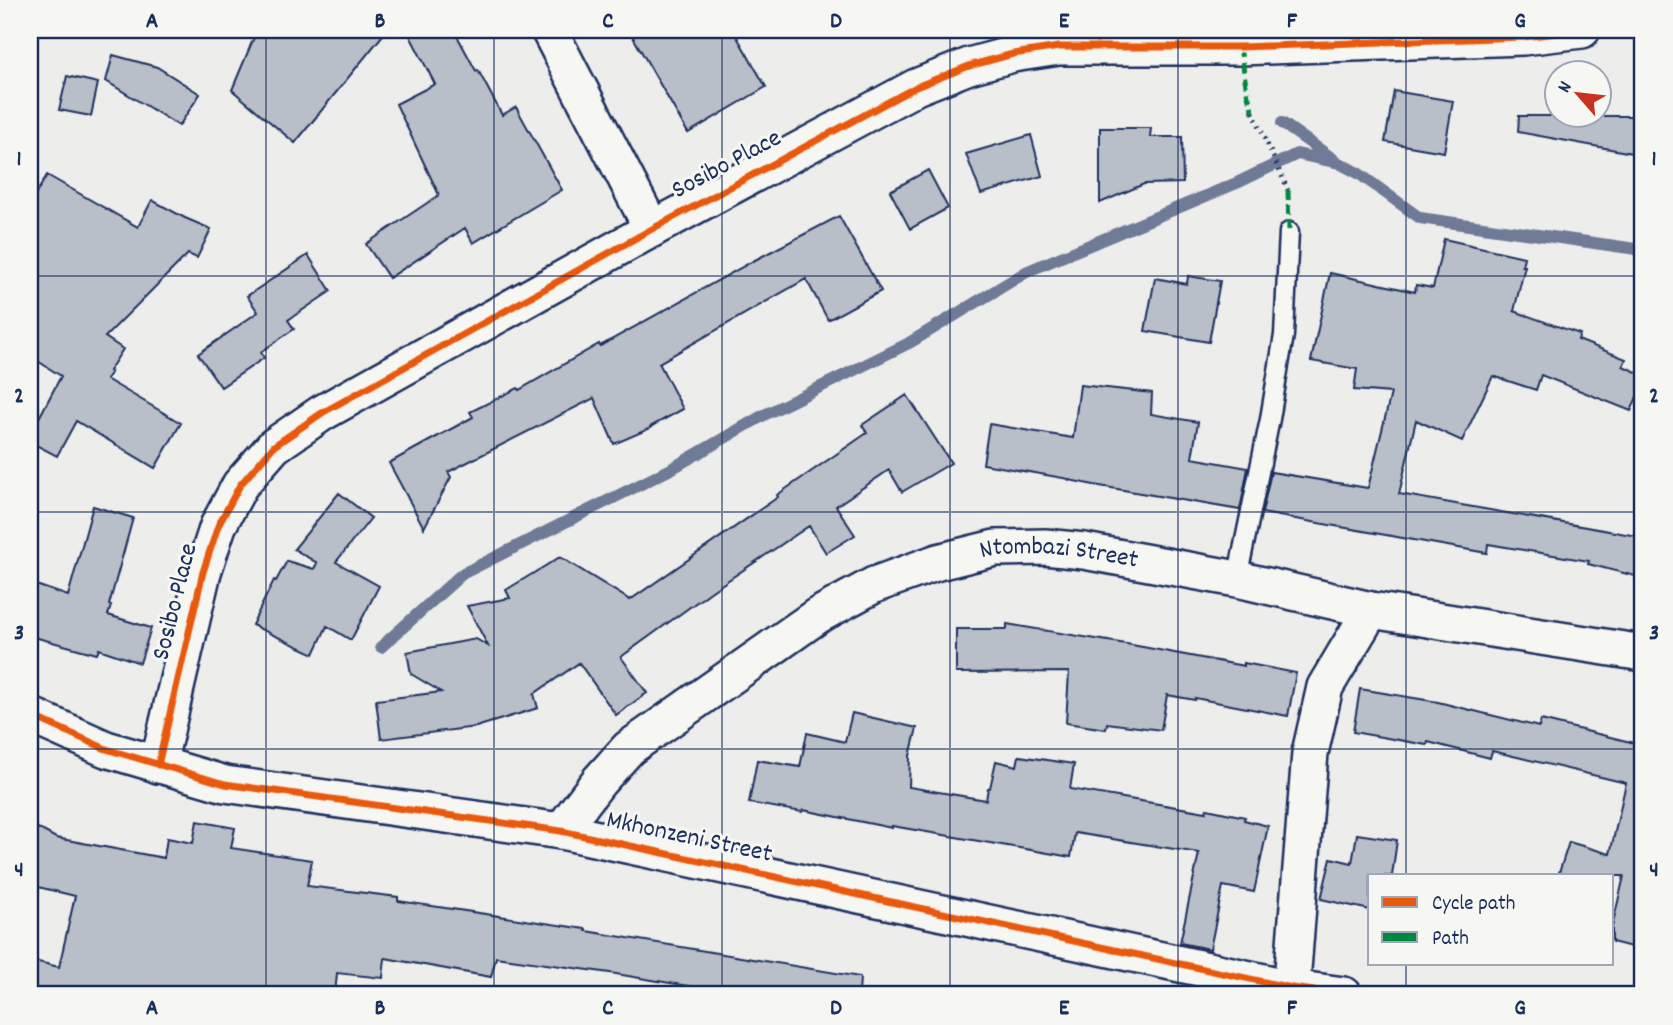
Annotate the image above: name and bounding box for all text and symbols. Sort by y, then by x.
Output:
text: A [146,6,158,39]
text: B [375,6,386,39]
text: C [602,6,614,39]
text: D [830,6,842,39]
text: E [1059,6,1070,39]
text: F [1287,6,1298,39]
text: G [1514,6,1526,39]
north arrow [1544,60,1614,130]
text: N [1552,77,1580,98]
street label: Sosibo Place [666,121,788,209]
text: 1 [16,144,22,177]
text: 1 [1651,144,1657,177]
text: 2 [14,381,24,414]
text: 2 [1649,381,1659,414]
street label: Ntombazi Street [976,528,1142,579]
street label: Sosibo Place [144,539,208,665]
text: 3 [14,618,24,651]
text: 3 [1649,618,1659,651]
street label: Mkhonzeni Street [603,802,776,874]
text: 4 [14,855,24,888]
text: 4 [1649,855,1659,888]
legend [1368,874,1614,965]
text: Cycle path [1432,890,1515,920]
text: Path [1432,925,1469,955]
text: A [146,993,158,1025]
text: B [375,993,386,1025]
text: C [602,993,614,1025]
text: D [830,993,842,1025]
text: E [1059,993,1070,1025]
text: F [1287,993,1298,1025]
text: G [1514,993,1526,1025]

